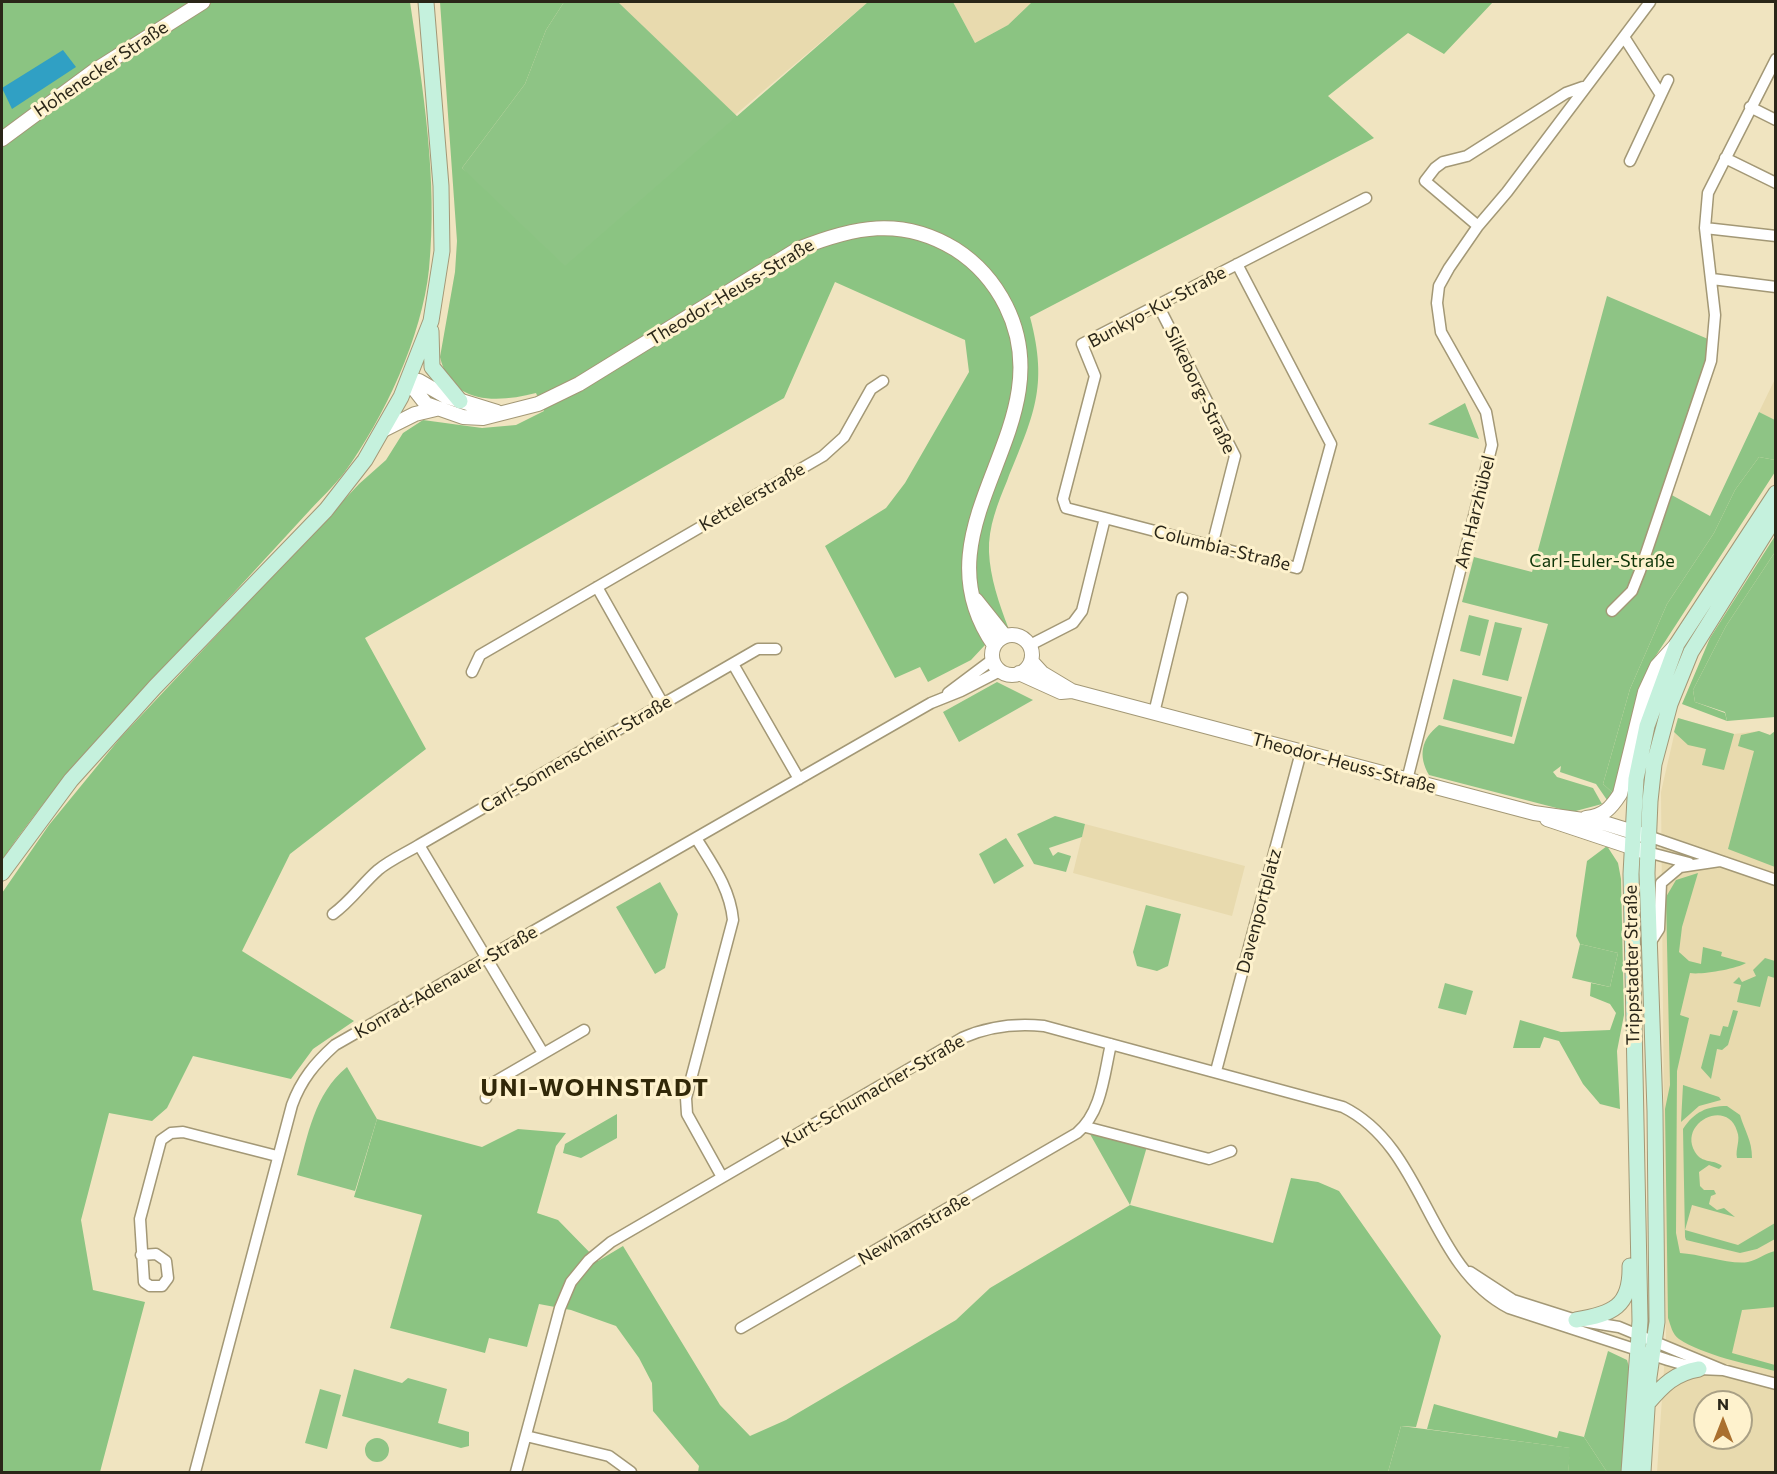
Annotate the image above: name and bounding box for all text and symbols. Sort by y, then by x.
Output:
street label: Hohenecker Straße [30,16,172,122]
street label: Theodor-Heuss-Straße [644,234,818,350]
street label: Bunkyo-Ku-Straße [1084,262,1230,352]
street label: Silkeborg-Straße [1160,323,1240,457]
street label: Am Harzhübel [1451,453,1499,571]
street label: Kettelerstraße [695,458,809,536]
street label: Columbia-Straße [1151,521,1293,575]
park label: Carl-Euler-Straße [1529,550,1675,572]
street label: Carl-Sonnenschein-Straße [477,690,675,818]
street label: Theodor-Heuss-Straße [1250,728,1438,798]
street label: Davenportplatz [1232,846,1286,976]
street label: Trippstadter Straße [1620,885,1644,1045]
street label: Konrad-Adenauer-Straße [351,921,541,1043]
street label: Kurt-Schumacher-Straße [778,1030,968,1152]
district label: UNI-WOHNSTADT [480,1074,710,1102]
street label: Newhamstraße [854,1188,974,1270]
north arrow [1693,1390,1753,1450]
text: N [1717,1394,1729,1413]

